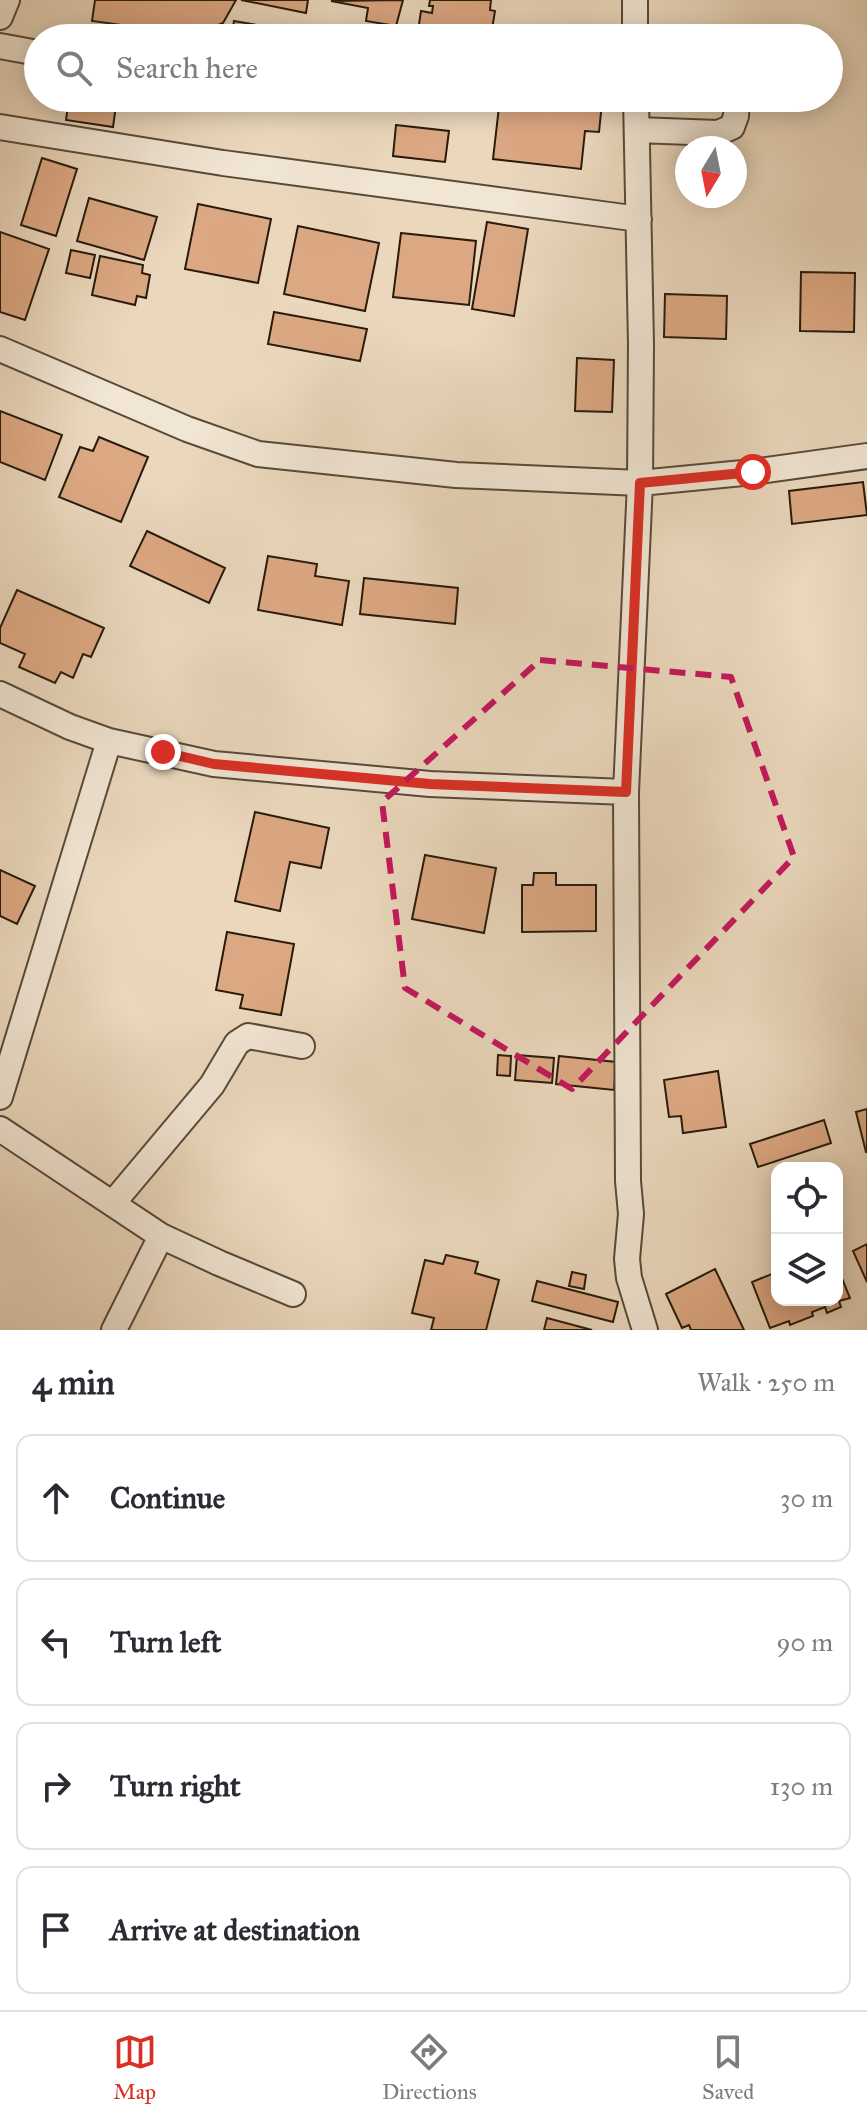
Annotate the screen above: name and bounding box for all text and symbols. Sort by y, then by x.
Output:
search box [24,24,843,112]
icon: search [52,46,96,90]
text: Search here [116,50,258,86]
north arrow [675,136,747,208]
route start [735,454,771,490]
route end [145,734,181,770]
map controls [771,1162,843,1306]
button: locate [771,1162,843,1234]
button: layers [771,1234,843,1306]
text: 4 min [32,1362,115,1403]
text: Walk · 250 m [697,1366,835,1398]
icon: ahead [34,1476,78,1520]
text: Continue [110,1480,225,1516]
text: 30 m [780,1482,833,1514]
icon: left [34,1620,78,1664]
text: Turn left [110,1624,221,1660]
text: 90 m [776,1626,833,1658]
icon: right [34,1764,78,1808]
text: Turn right [110,1768,241,1804]
text: 130 m [770,1770,833,1802]
icon: arrive [34,1908,78,1952]
text: Arrive at destination [110,1912,360,1948]
tab: Map [113,2030,157,2105]
tab: Directions [382,2030,477,2105]
tab: Saved [702,2030,754,2105]

